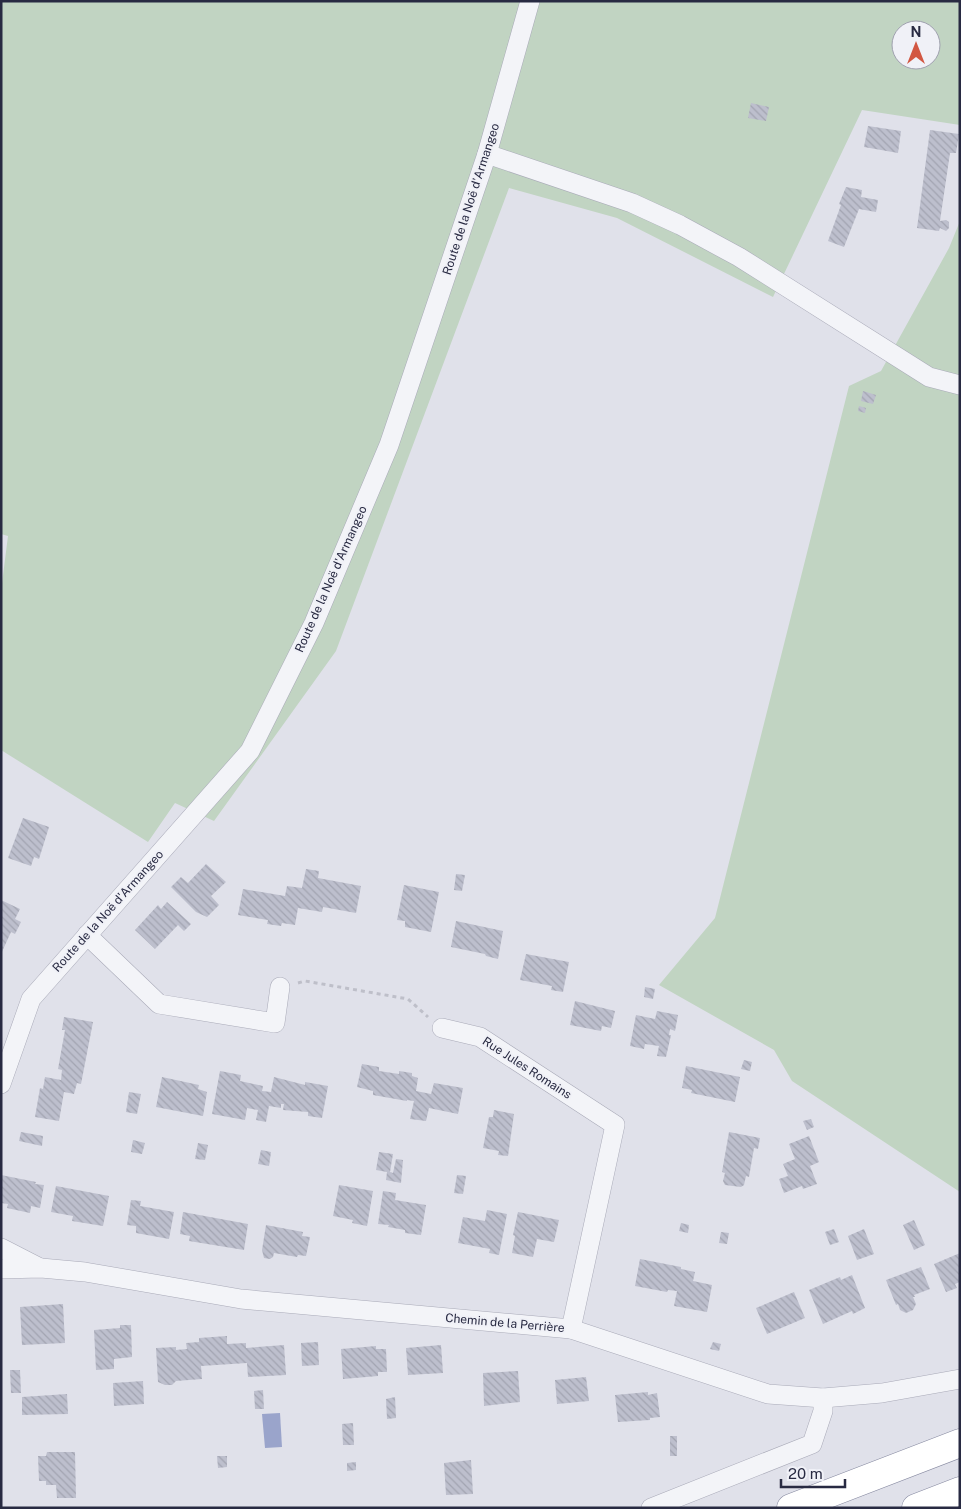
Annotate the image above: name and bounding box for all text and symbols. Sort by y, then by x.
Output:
north arrow [891,20,941,70]
text: N [911,24,921,40]
street label: Route de la Noë d'Armangeo [440,121,502,277]
street label: Route de la Noë d'Armangeo [292,503,370,654]
street label: Route de la Noë d'Armangeo [50,847,166,975]
street label: Rue Jules Romains [480,1034,574,1102]
street label: Chemin de la Perrière [445,1311,566,1335]
scale bar [781,1456,845,1488]
text: 20 m [788,1465,823,1482]

